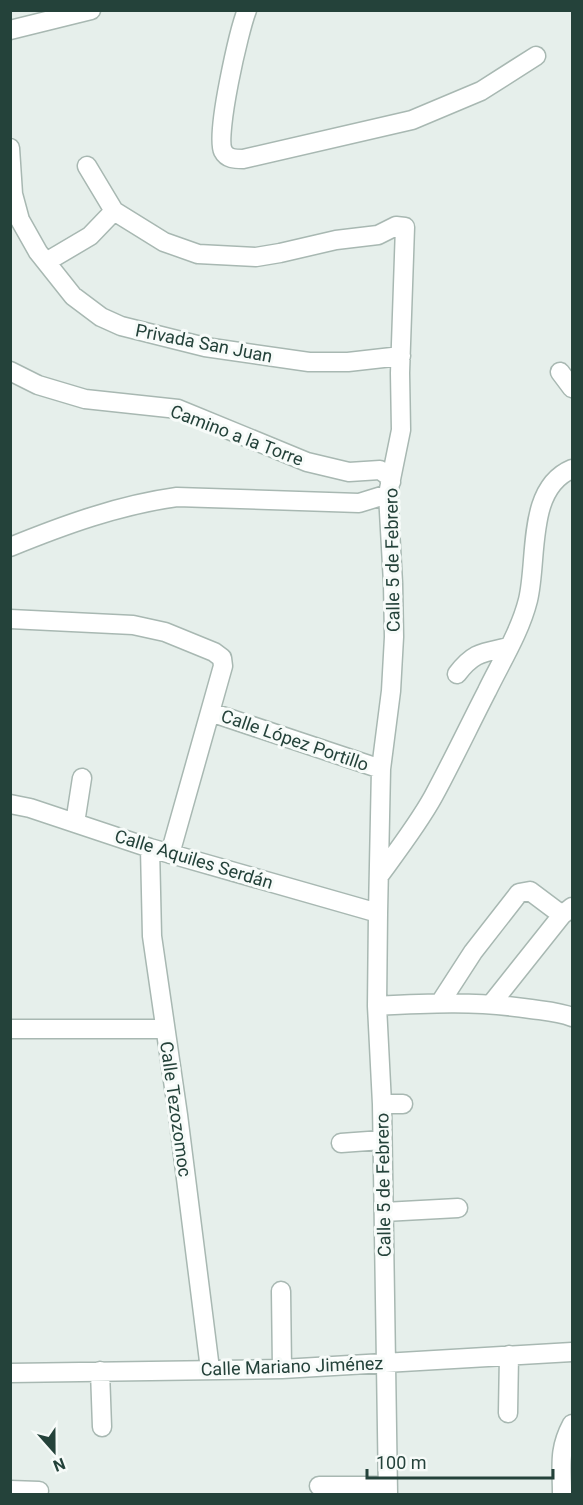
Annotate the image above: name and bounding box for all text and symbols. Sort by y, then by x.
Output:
street label: Privada San Juan [134,319,274,367]
street label: Camino a la Torre [168,400,306,470]
street label: Calle 5 de Febrero [380,488,404,632]
street label: Calle López Portillo [218,705,372,775]
street label: Calle Aquiles Serdán [112,825,276,893]
street label: Calle Tezozomoc [156,1040,196,1178]
street label: Calle 5 de Febrero [371,1113,395,1257]
street label: Calle Mariano Jiménez [200,1352,384,1380]
north arrow [24,1421,84,1481]
scale bar [367,1442,553,1480]
text: 100 m [376,1452,427,1473]
text: N [51,1454,68,1475]

